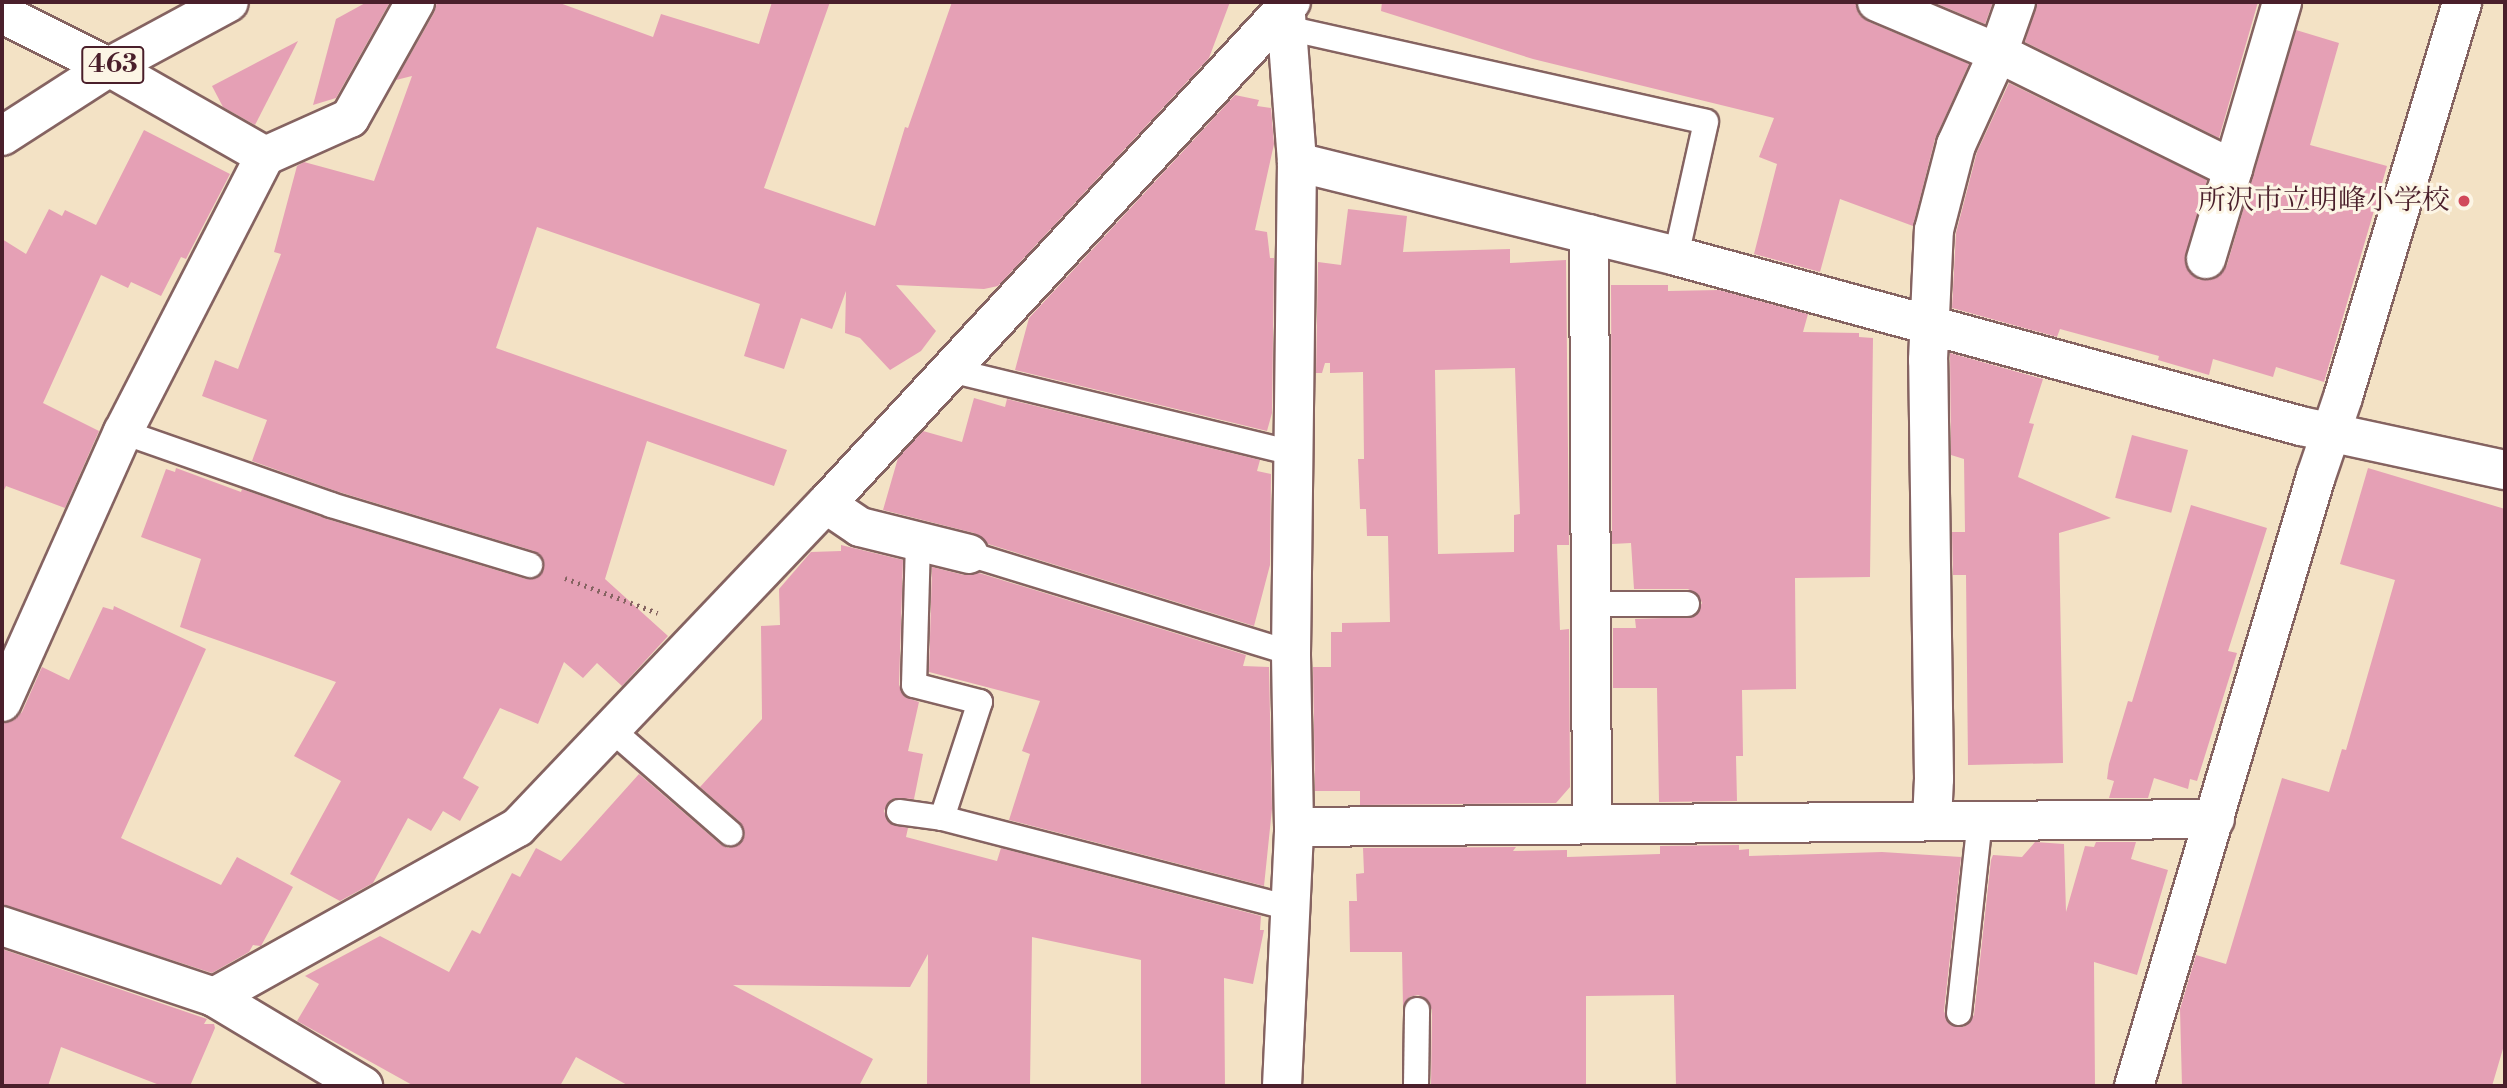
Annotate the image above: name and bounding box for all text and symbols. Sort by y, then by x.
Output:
road number: 463 [80,43,146,88]
place label: 所沢市立明峰小学校 [2198,184,2450,218]
marker: 所沢市立明峰小学校 [2456,193,2472,209]

